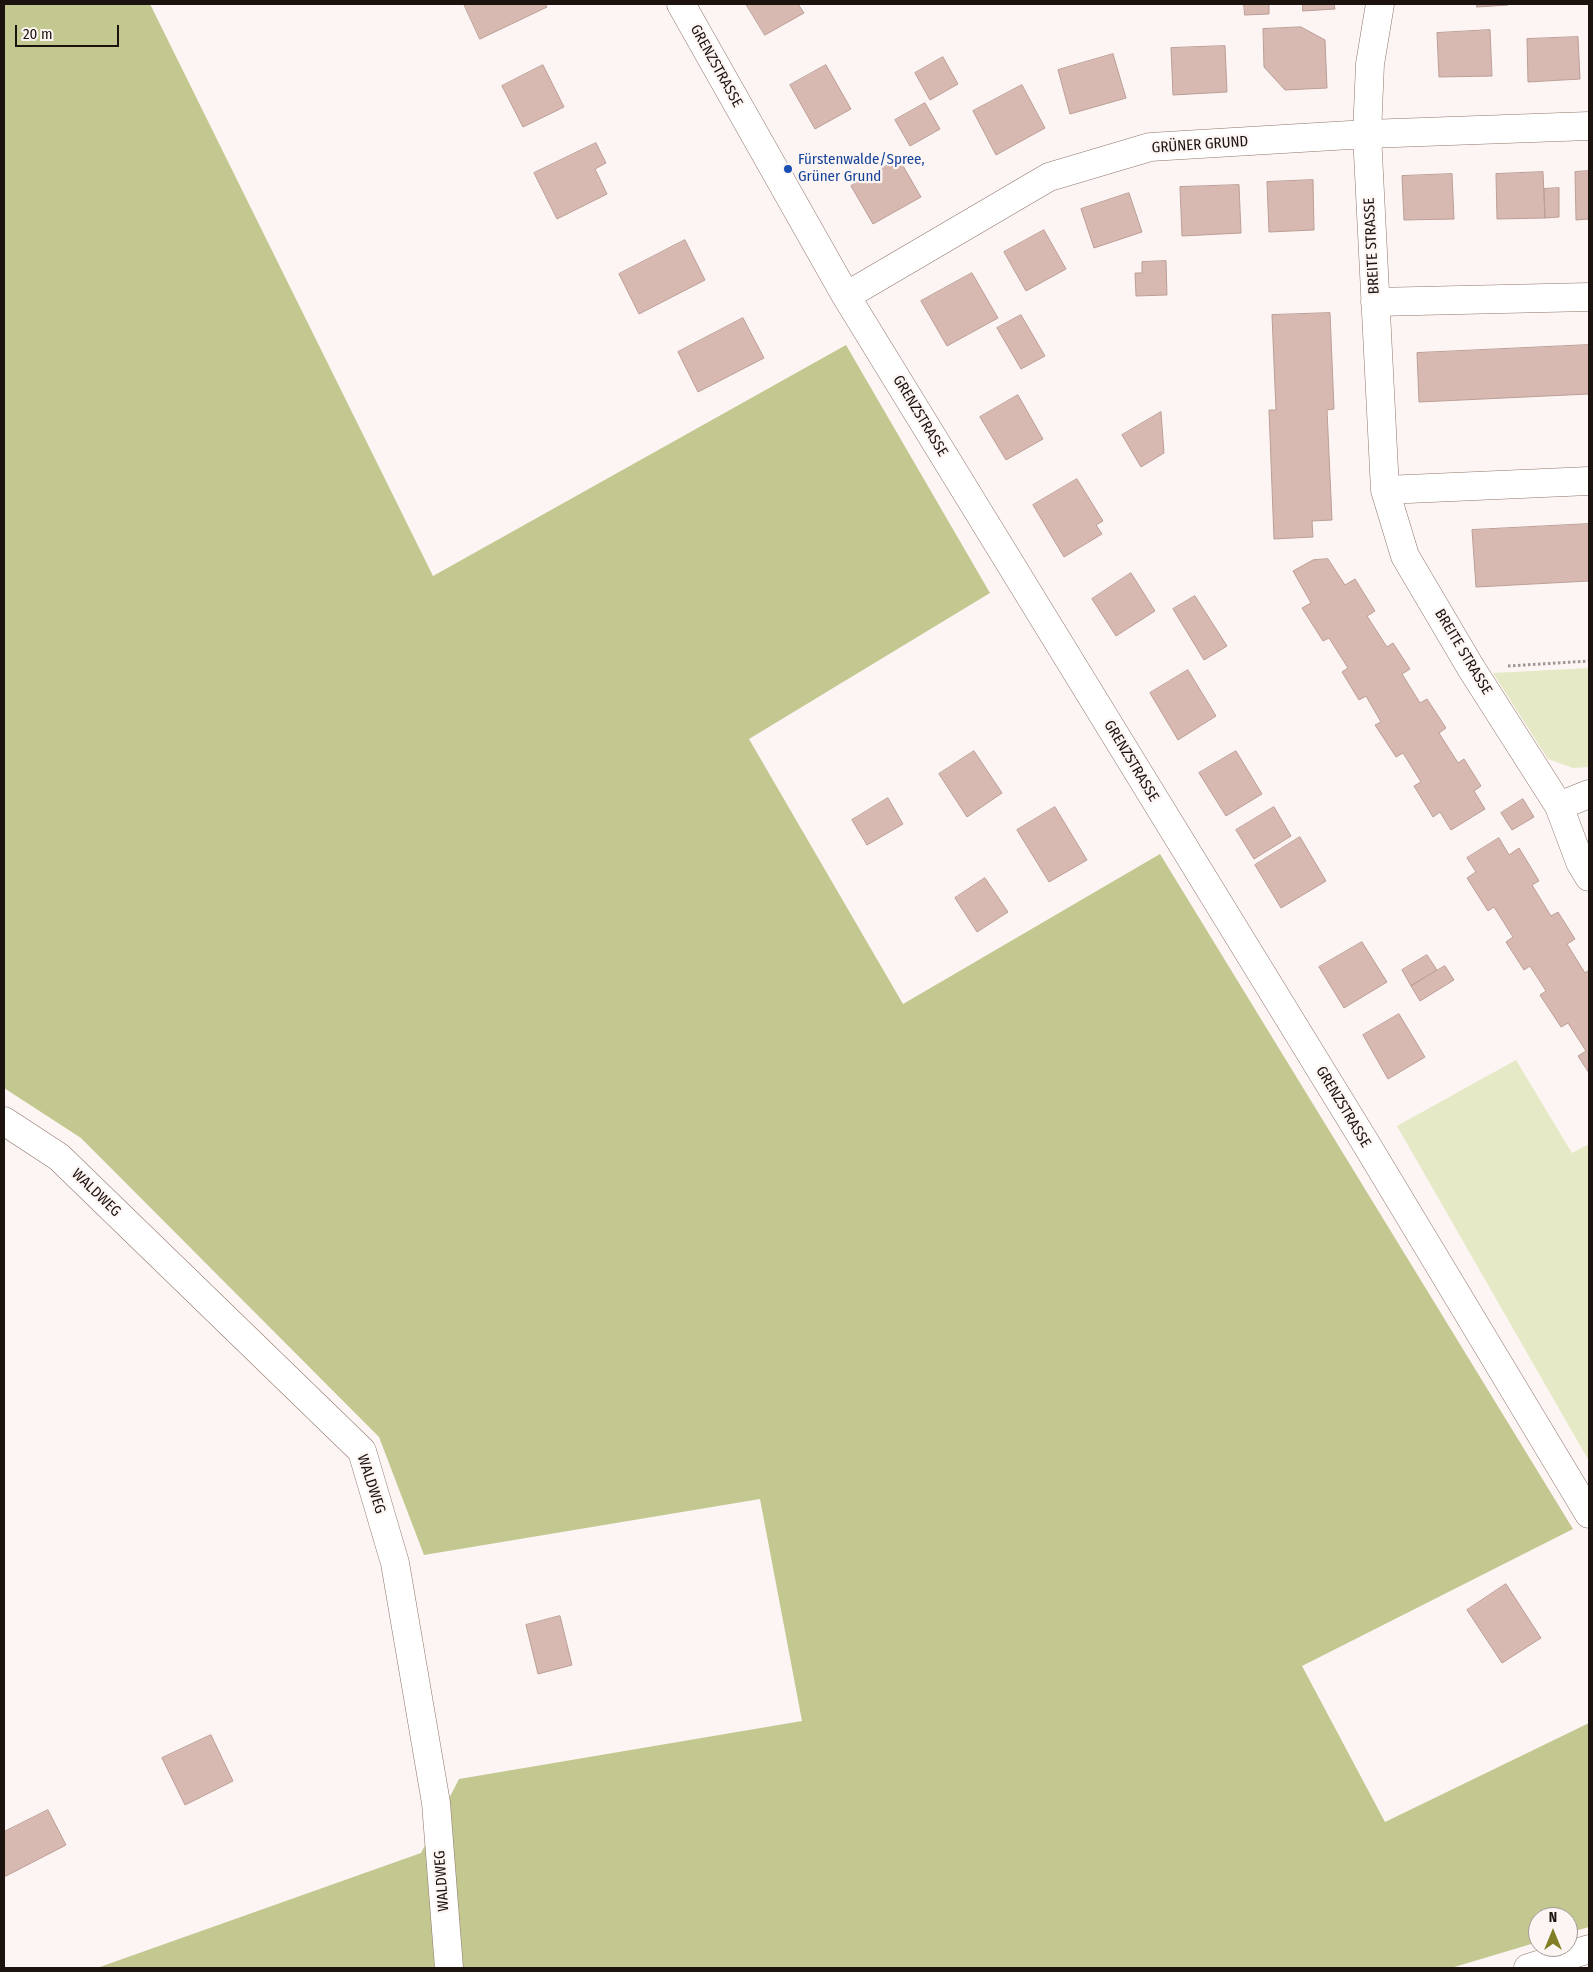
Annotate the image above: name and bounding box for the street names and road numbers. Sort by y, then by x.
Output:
street label: GRENZSTRASSE [686,22,746,110]
street label: GRÜNER GRUND [1151,133,1249,157]
street label: BREITE STRASSE [1360,197,1384,295]
street label: GRENZSTRASSE [889,372,951,460]
street label: BREITE STRASSE [1430,606,1496,698]
street label: GRENZSTRASSE [1100,717,1162,805]
street label: GRENZSTRASSE [1312,1063,1374,1151]
street label: WALDWEG [68,1165,124,1221]
street label: WALDWEG [353,1452,389,1516]
street label: WALDWEG [431,1850,453,1912]

